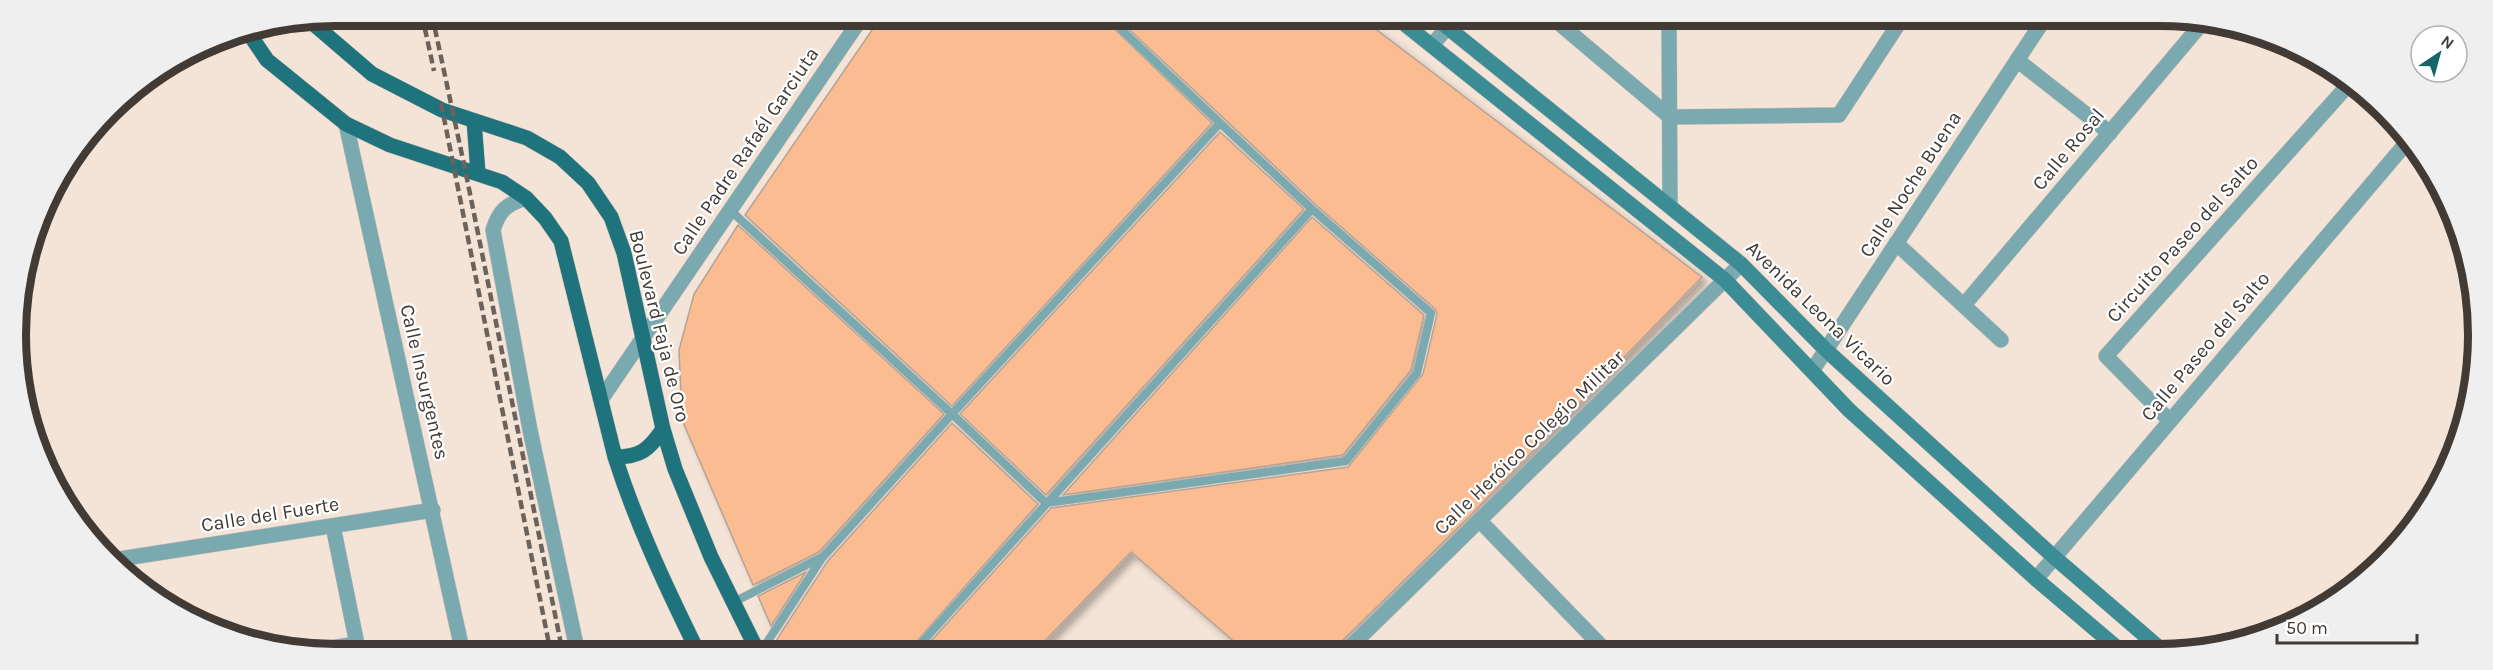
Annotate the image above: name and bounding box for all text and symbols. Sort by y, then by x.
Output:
north arrow [2409,24,2469,84]
text: N [2437,31,2458,53]
street label: Calle Padre Rafaél Garciuta [667,43,824,259]
street label: Calle Rosal [2027,104,2109,195]
street label: Calle Noche Buena [1855,107,1966,262]
street label: Circuito Paseo del Salto [2102,152,2263,327]
street label: Boulevard Faja de Oro [625,228,695,425]
street label: Avenida Leona Vicario [1741,236,1900,390]
street label: Calle Paseo del Salto [2136,267,2275,426]
street label: Calle Insurgentes [395,302,454,462]
street label: Calle Heróico Colegio Militar [1429,345,1630,539]
street label: Calle del Fuerte [199,492,341,537]
scale bar [2277,607,2416,645]
text: 50 m [2286,617,2328,639]

